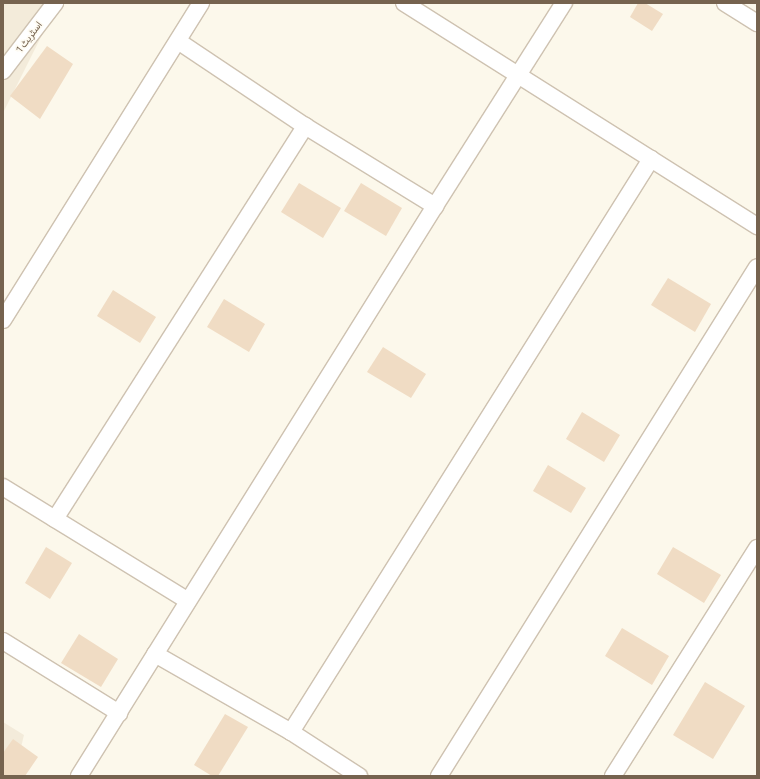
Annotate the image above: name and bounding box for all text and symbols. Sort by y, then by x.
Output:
street label: اسٹریٹ 1 [13,19,45,55]

